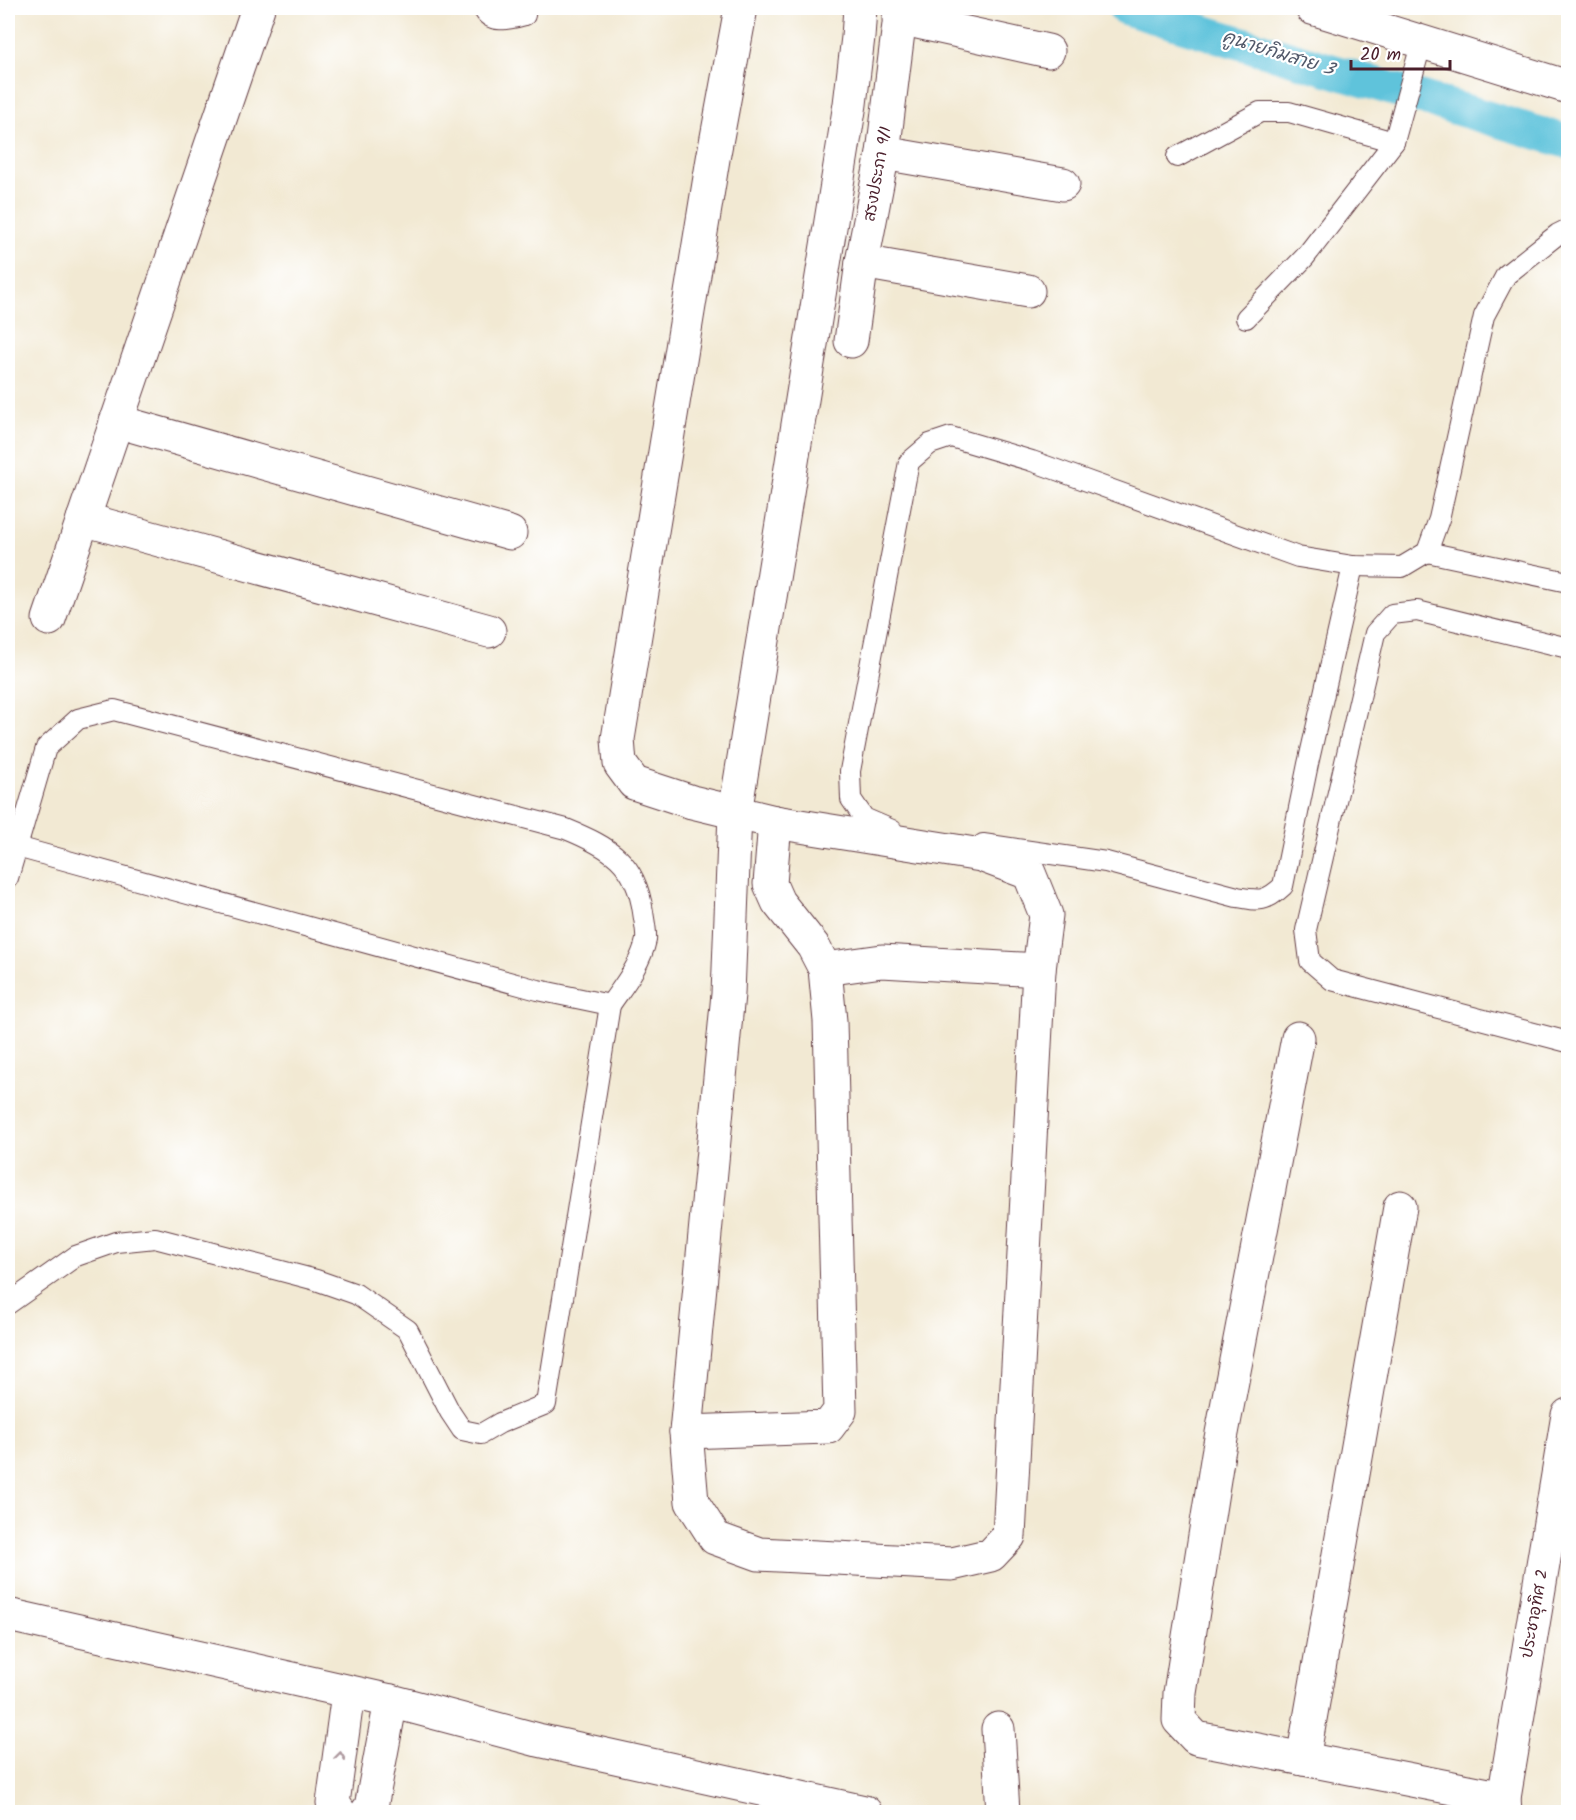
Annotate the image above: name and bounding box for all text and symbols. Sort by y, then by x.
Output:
water label: คูนายกิมสาย 3 [1218,23,1340,86]
scale bar [1351,33,1450,71]
text: 20 m [1360,41,1401,70]
street label: สรงประภา 9/1 [857,125,899,223]
street label: ประชาอุทิศ 2 [1515,1568,1555,1660]
one-way arrow [333,1751,346,1761]

